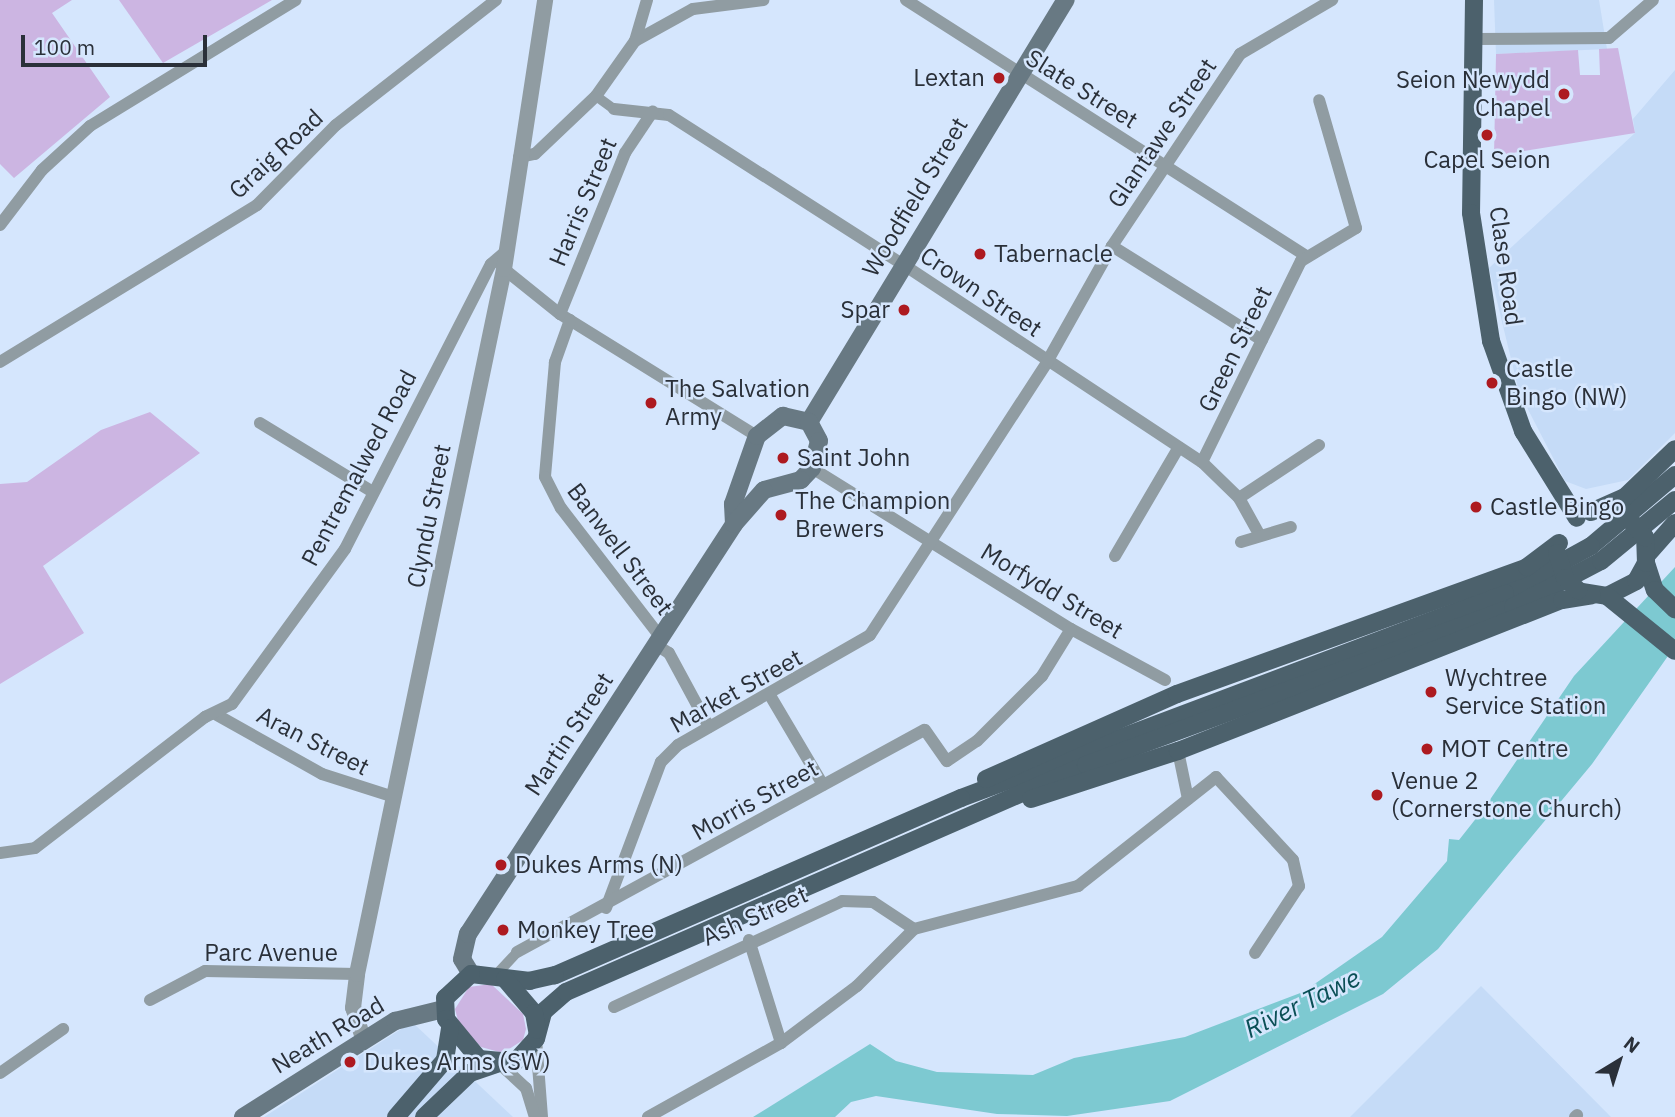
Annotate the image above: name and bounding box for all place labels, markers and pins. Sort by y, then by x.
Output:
place label: Lextan [913,64,985,92]
place label: Seion Newydd Chapel [1396,66,1550,122]
marker: Lextan [991,70,1007,86]
marker: Seion Newydd Chapel [1556,86,1572,102]
marker: Capel Seion [1479,127,1495,143]
place label: Capel Seion [1423,146,1551,174]
place label: Tabernacle [994,240,1113,268]
marker: Tabernacle [972,246,988,262]
place label: Spar [841,296,890,324]
marker: Spar [896,302,912,318]
place label: Castle Bingo (NW) [1506,355,1628,411]
place label: The Salvation Army [665,375,810,431]
marker: Castle Bingo (NW) [1484,375,1500,391]
marker: The Salvation Army [643,395,659,411]
place label: Saint John [797,444,910,472]
marker: Saint John [775,450,791,466]
place label: The Champion Brewers [795,487,950,543]
place label: Castle Bingo [1490,493,1624,521]
marker: Castle Bingo [1468,499,1484,515]
marker: The Champion Brewers [773,507,789,523]
place label: Wychtree Service Station [1445,664,1606,720]
marker: Wychtree Service Station [1423,684,1439,700]
place label: MOT Centre [1441,735,1568,763]
marker: MOT Centre [1419,741,1435,757]
place label: Venue 2 (Cornerstone Church) [1391,767,1622,823]
marker: Venue 2 (Cornerstone Church) [1369,787,1385,803]
place label: Dukes Arms (N) [515,851,683,879]
marker: Dukes Arms (N) [493,857,509,873]
place label: Monkey Tree [517,916,654,944]
marker: Monkey Tree [495,922,511,938]
place label: Dukes Arms (SW) [364,1048,551,1076]
marker: Dukes Arms (SW) [342,1054,358,1070]

